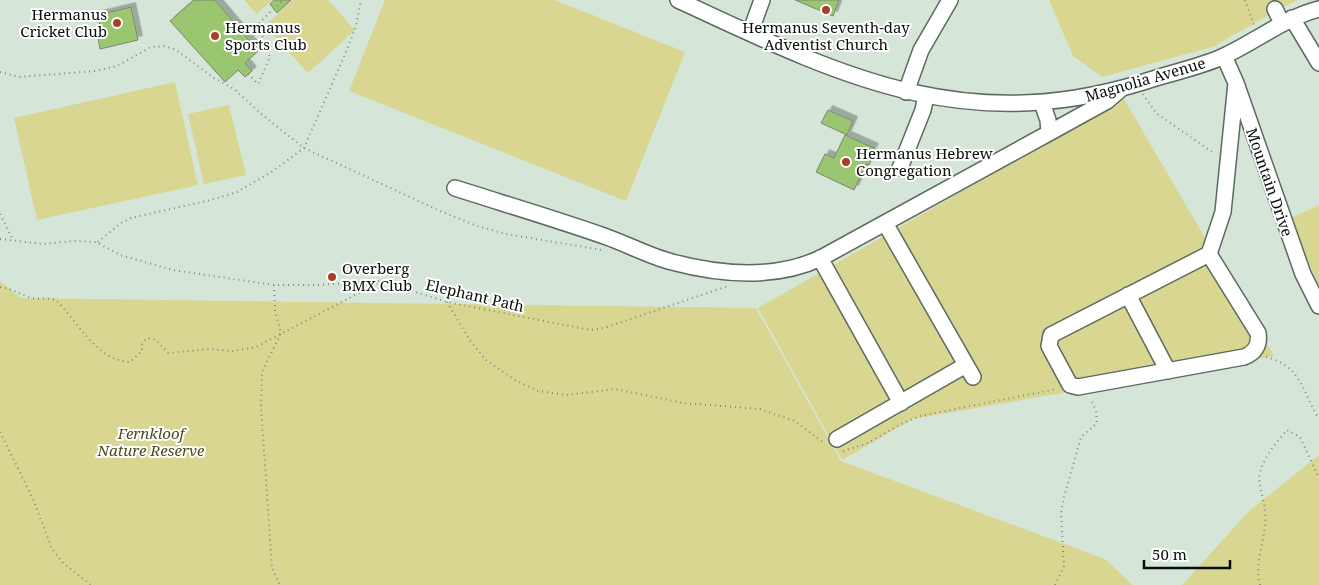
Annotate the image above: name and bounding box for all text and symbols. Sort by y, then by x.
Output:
place label: Hermanus Cricket Club [20,4,107,41]
marker: Hermanus Seventh-day Adventist Church [820,4,832,16]
marker: Hermanus Cricket Club [111,17,123,29]
place label: Hermanus Sports Club [225,17,307,54]
place label: Hermanus Seventh-day Adventist Church [742,17,910,54]
marker: Hermanus Sports Club [209,30,221,42]
street label: Magnolia Avenue [1082,52,1208,106]
street label: Mountain Drive [1242,125,1298,239]
place label: Hermanus Hebrew Congregation [856,143,993,180]
marker: Hermanus Hebrew Congregation [840,156,852,168]
place label: Overberg BMX Club [342,258,412,295]
marker: Overberg BMX Club [326,271,338,283]
street label: Elephant Path [424,274,527,316]
park label: Fernkloof Nature Reserve [97,423,205,460]
scale bar [1144,538,1230,570]
text: 50 m [1152,544,1187,564]

